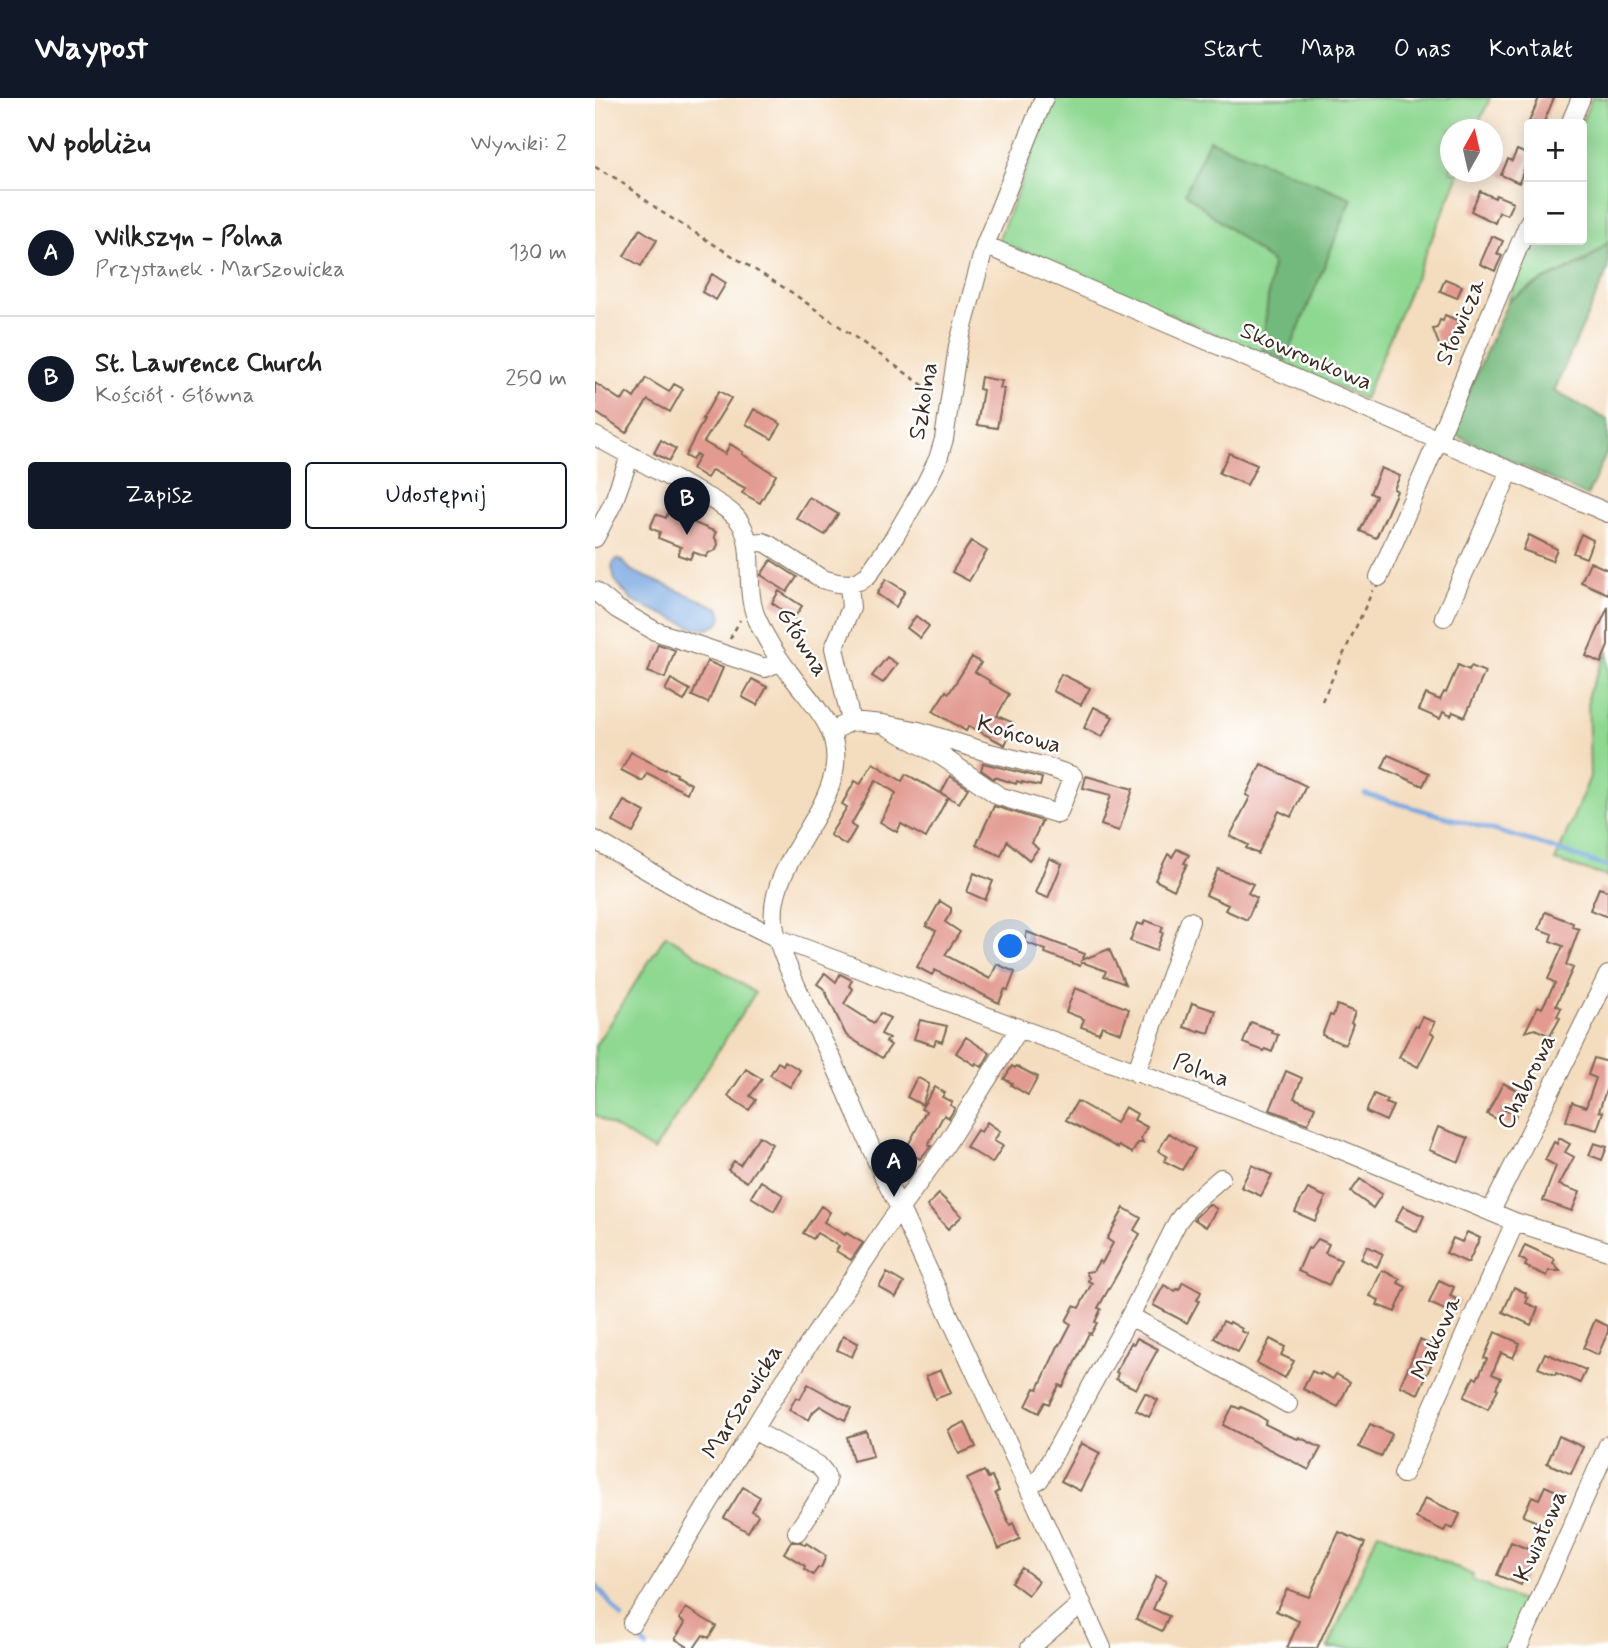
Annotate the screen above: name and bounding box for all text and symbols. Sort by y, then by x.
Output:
text: Waypost [35,27,148,71]
text: Start [1204,34,1263,65]
text: Mapa [1301,34,1356,65]
text: O nas [1394,34,1451,65]
text: Kontakt [1489,34,1573,65]
north arrow [1440,119,1503,182]
map controls [1524,119,1587,245]
button: + [1524,119,1587,182]
text: W pobliżu [28,124,151,163]
text: Wyniki: 2 [471,129,567,159]
button: − [1524,182,1587,245]
text: Wilkszyn - Polna [95,221,283,255]
text: A [43,238,59,268]
text: 130 m [509,238,567,268]
text: Przystanek · Marszowicka [95,255,345,285]
street label: Słowicza [1429,273,1493,370]
street label: Skowronkowa [1235,315,1377,399]
text: St. Lawrence Church [95,347,322,381]
street label: Szkolna [902,360,946,442]
text: B [44,364,58,394]
text: 250 m [505,364,567,394]
text: Kościół · Główna [95,381,255,411]
button: Zapisz [28,462,291,529]
button: Udostępnij [305,462,567,529]
pin: B [664,477,710,535]
street label: Główna [769,601,835,683]
street label: Końcowa [973,708,1065,762]
your location [993,929,1027,963]
street label: Chabrowa [1491,1029,1563,1135]
street label: Polna [1169,1047,1233,1095]
pin: A [871,1139,917,1197]
street label: Makowa [1405,1290,1470,1385]
street label: Marszowicka [695,1339,791,1465]
street label: Kwiatowa [1507,1485,1575,1587]

